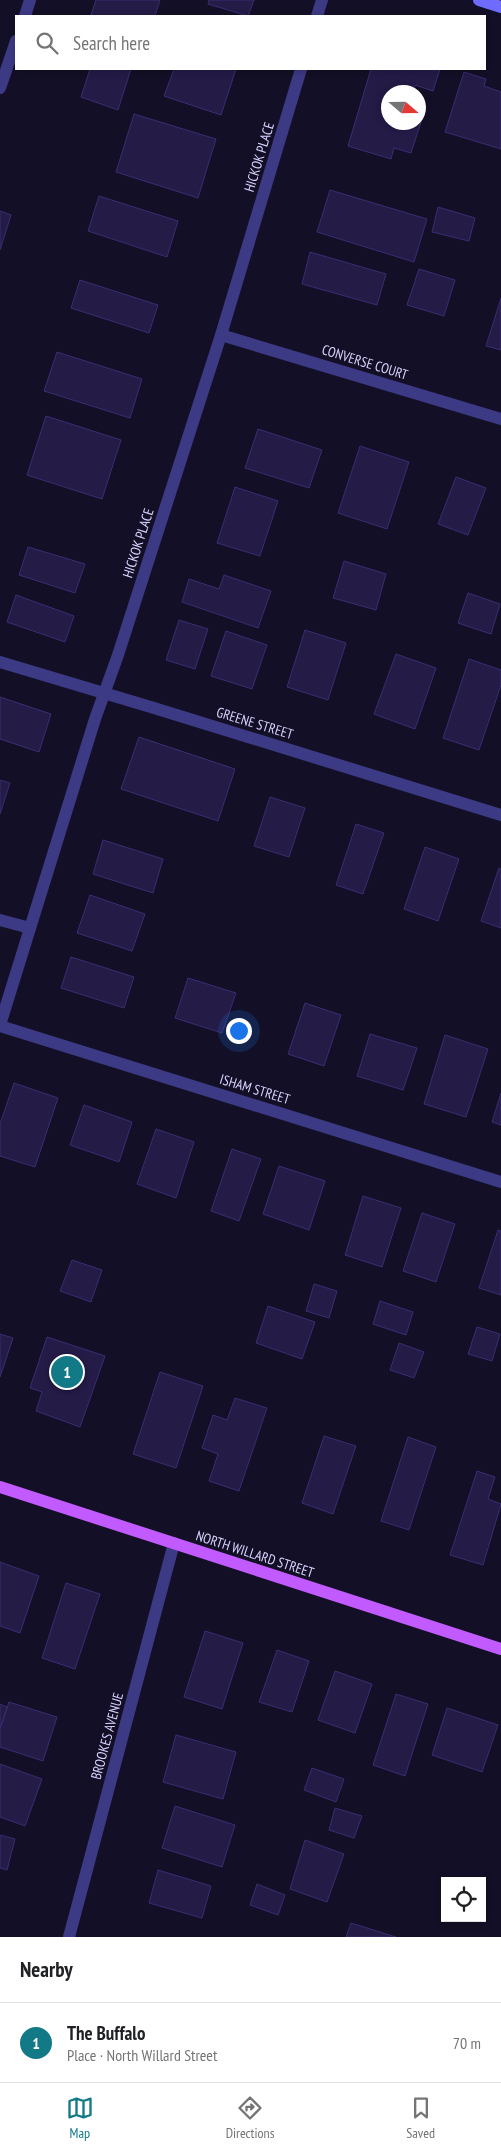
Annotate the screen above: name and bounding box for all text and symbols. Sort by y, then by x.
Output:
search box [15,15,486,70]
icon: search [33,29,61,57]
text: Search here [73,31,150,55]
north arrow [381,85,426,130]
street label: HICKOK PLACE [240,120,278,194]
street label: CONVERSE COURT [320,340,411,384]
street label: HICKOK PLACE [118,506,158,580]
street label: GREENE STREET [214,703,296,743]
your location [226,1018,252,1044]
street label: ISHAM STREET [218,1070,293,1108]
pin: 1 [51,1353,83,1391]
street label: NORTH WILLARD STREET [194,1526,317,1582]
street label: BROOKES AVENUE [87,1691,127,1781]
map controls [441,1877,486,1922]
button: locate [441,1877,486,1922]
text: Nearby [20,1956,73,1983]
text: The Buffalo [67,2021,145,2045]
text: 1 [32,2033,40,2053]
text: 70 m [453,2033,481,2053]
text: Place · North Willard Street [67,2045,217,2065]
tab: Map [66,2094,94,2142]
tab: Directions [226,2094,274,2142]
tab: Saved [406,2094,435,2142]

